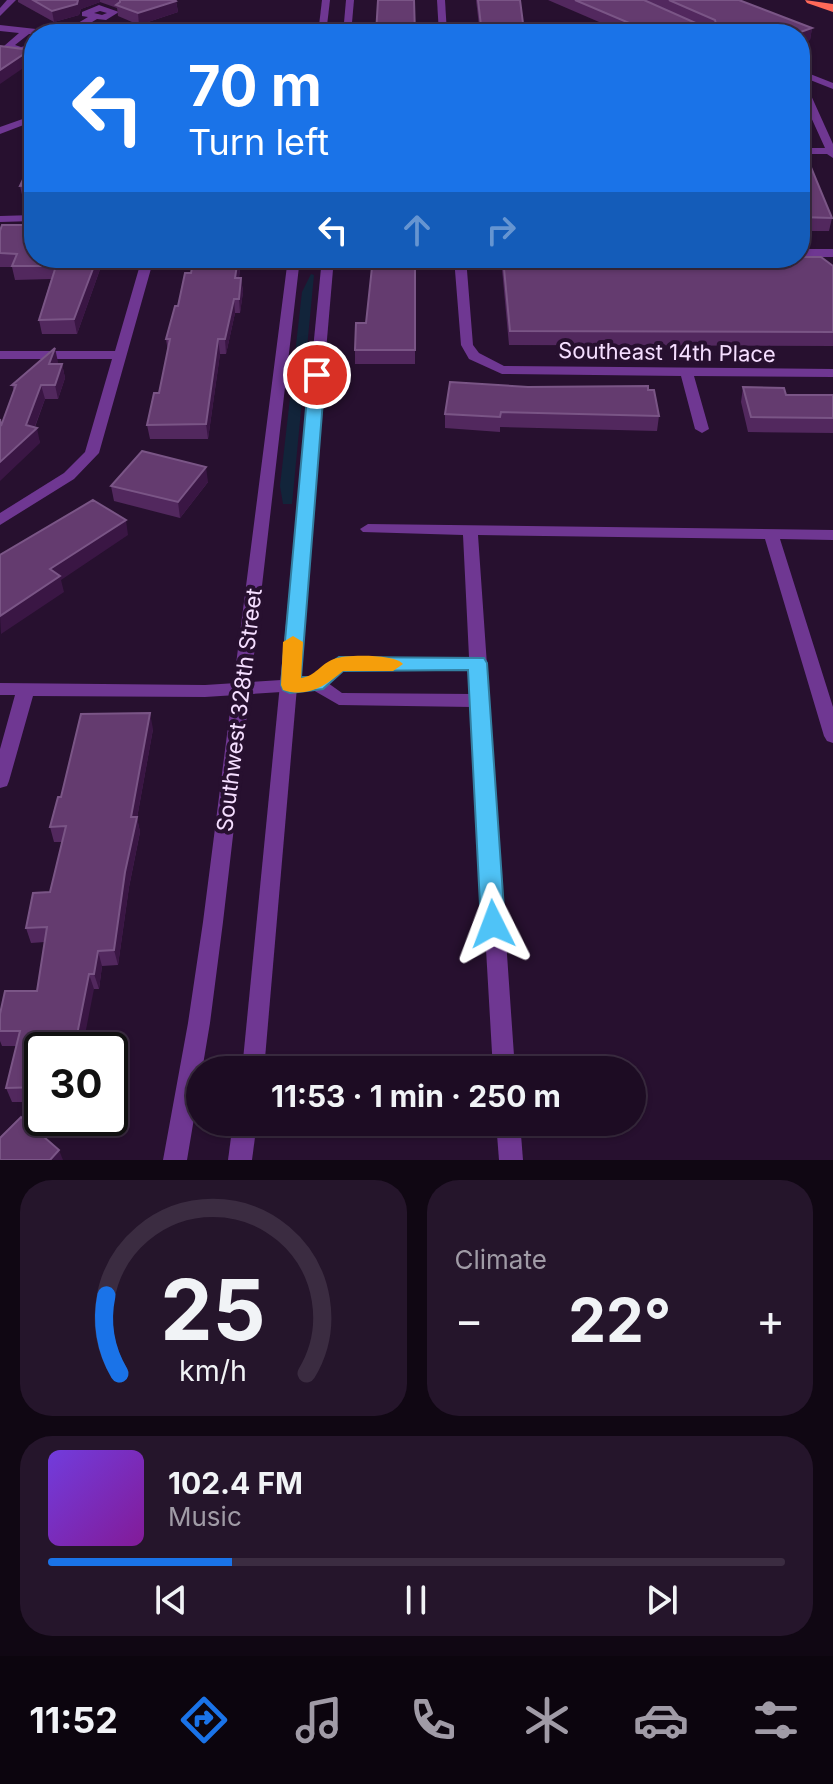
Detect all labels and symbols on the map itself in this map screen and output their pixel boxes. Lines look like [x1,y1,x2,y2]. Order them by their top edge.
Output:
street label: Southeast 14th Place [558,337,776,367]
pin [283,341,351,409]
street label: Southwest 328th Street [211,587,267,833]
position arrow [451,882,535,966]
speed limit sign: 30 [24,1032,128,1136]

